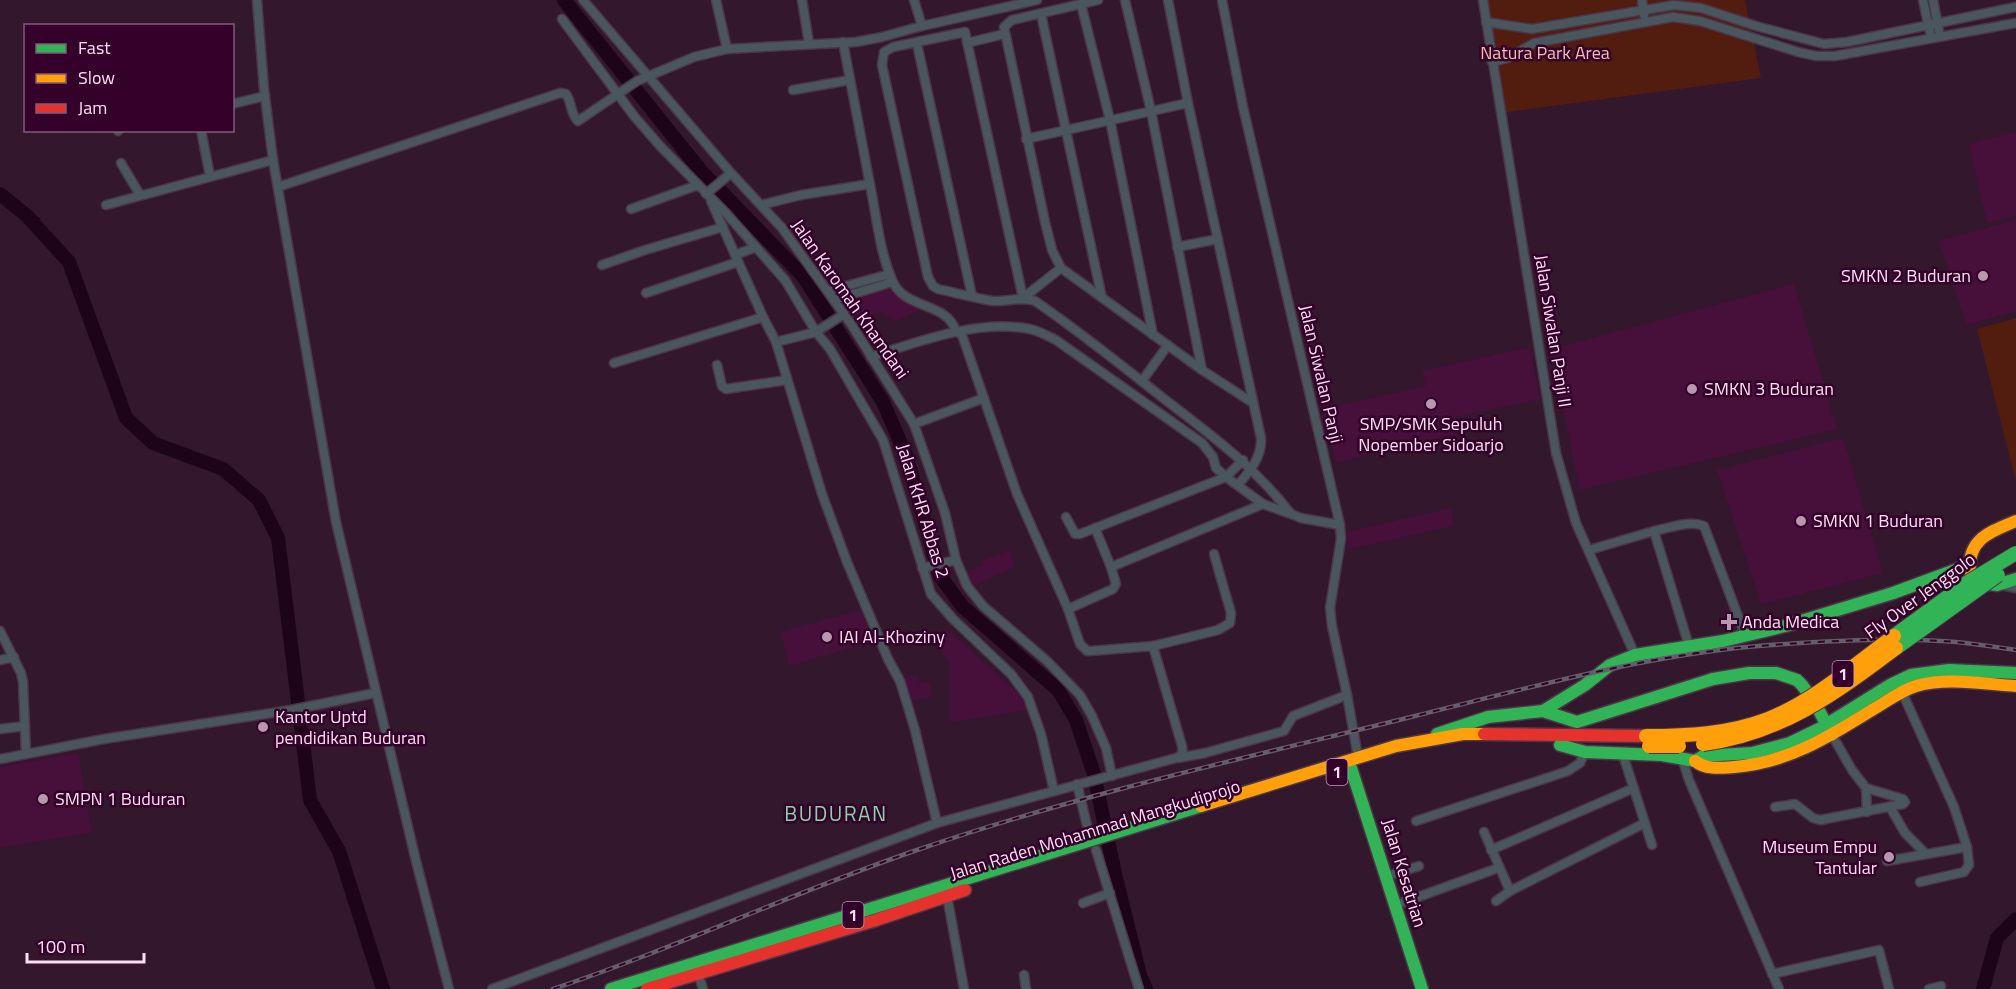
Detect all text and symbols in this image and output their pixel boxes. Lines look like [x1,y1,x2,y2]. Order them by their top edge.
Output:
legend [24,24,234,132]
text: Fast [78,34,111,61]
park label: Natura Park Area [1480,39,1610,66]
text: Slow [78,64,115,91]
text: Jam [78,94,107,121]
street label: Jalan Karomah Khamdani [785,213,916,384]
street label: Jalan Siwalan Panji II [1528,253,1579,409]
place label: SMKN 2 Buduran [1841,262,1971,289]
marker: SMKN 2 Buduran [1976,269,1990,283]
street label: Jalan Siwalan Panji [1292,302,1351,446]
place label: SMKN 3 Buduran [1704,375,1834,402]
marker: SMKN 3 Buduran [1685,382,1699,396]
marker: SMP/SMK Sepuluh Nopember Sidoarjo [1424,397,1438,411]
place label: SMP/SMK Sepuluh Nopember Sidoarjo [1358,410,1504,458]
street label: Jalan KHR Abbas 2 [890,440,957,582]
place label: SMKN 1 Buduran [1813,507,1943,534]
marker: SMKN 1 Buduran [1794,514,1808,528]
street label: Fly Over Jenggolo [1859,546,1981,645]
place label: Anda Medica [1742,608,1839,635]
marker: Anda Medica [1720,613,1738,631]
place label: IAI Al-Khoziny [839,623,945,650]
marker: IAI Al-Khoziny [820,630,834,644]
road number: 1 [1832,661,1854,687]
place label: Kantor Uptd pendidikan Buduran [275,703,426,751]
marker: Kantor Uptd pendidikan Buduran [256,720,270,734]
road number: 1 [1326,759,1348,785]
street label: Jalan Raden Mohammad Mangkudiprojo [946,772,1243,887]
place label: SMPN 1 Buduran [55,785,185,812]
marker: SMPN 1 Buduran [36,792,50,806]
district label: BUDURAN [784,797,888,829]
street label: Jalan Kesatrian [1375,815,1434,931]
place label: Museum Empu Tantular [1762,833,1877,881]
marker: Museum Empu Tantular [1882,850,1896,864]
road number: 1 [842,902,864,928]
scale bar [27,926,144,964]
text: 100 m [36,933,85,960]

